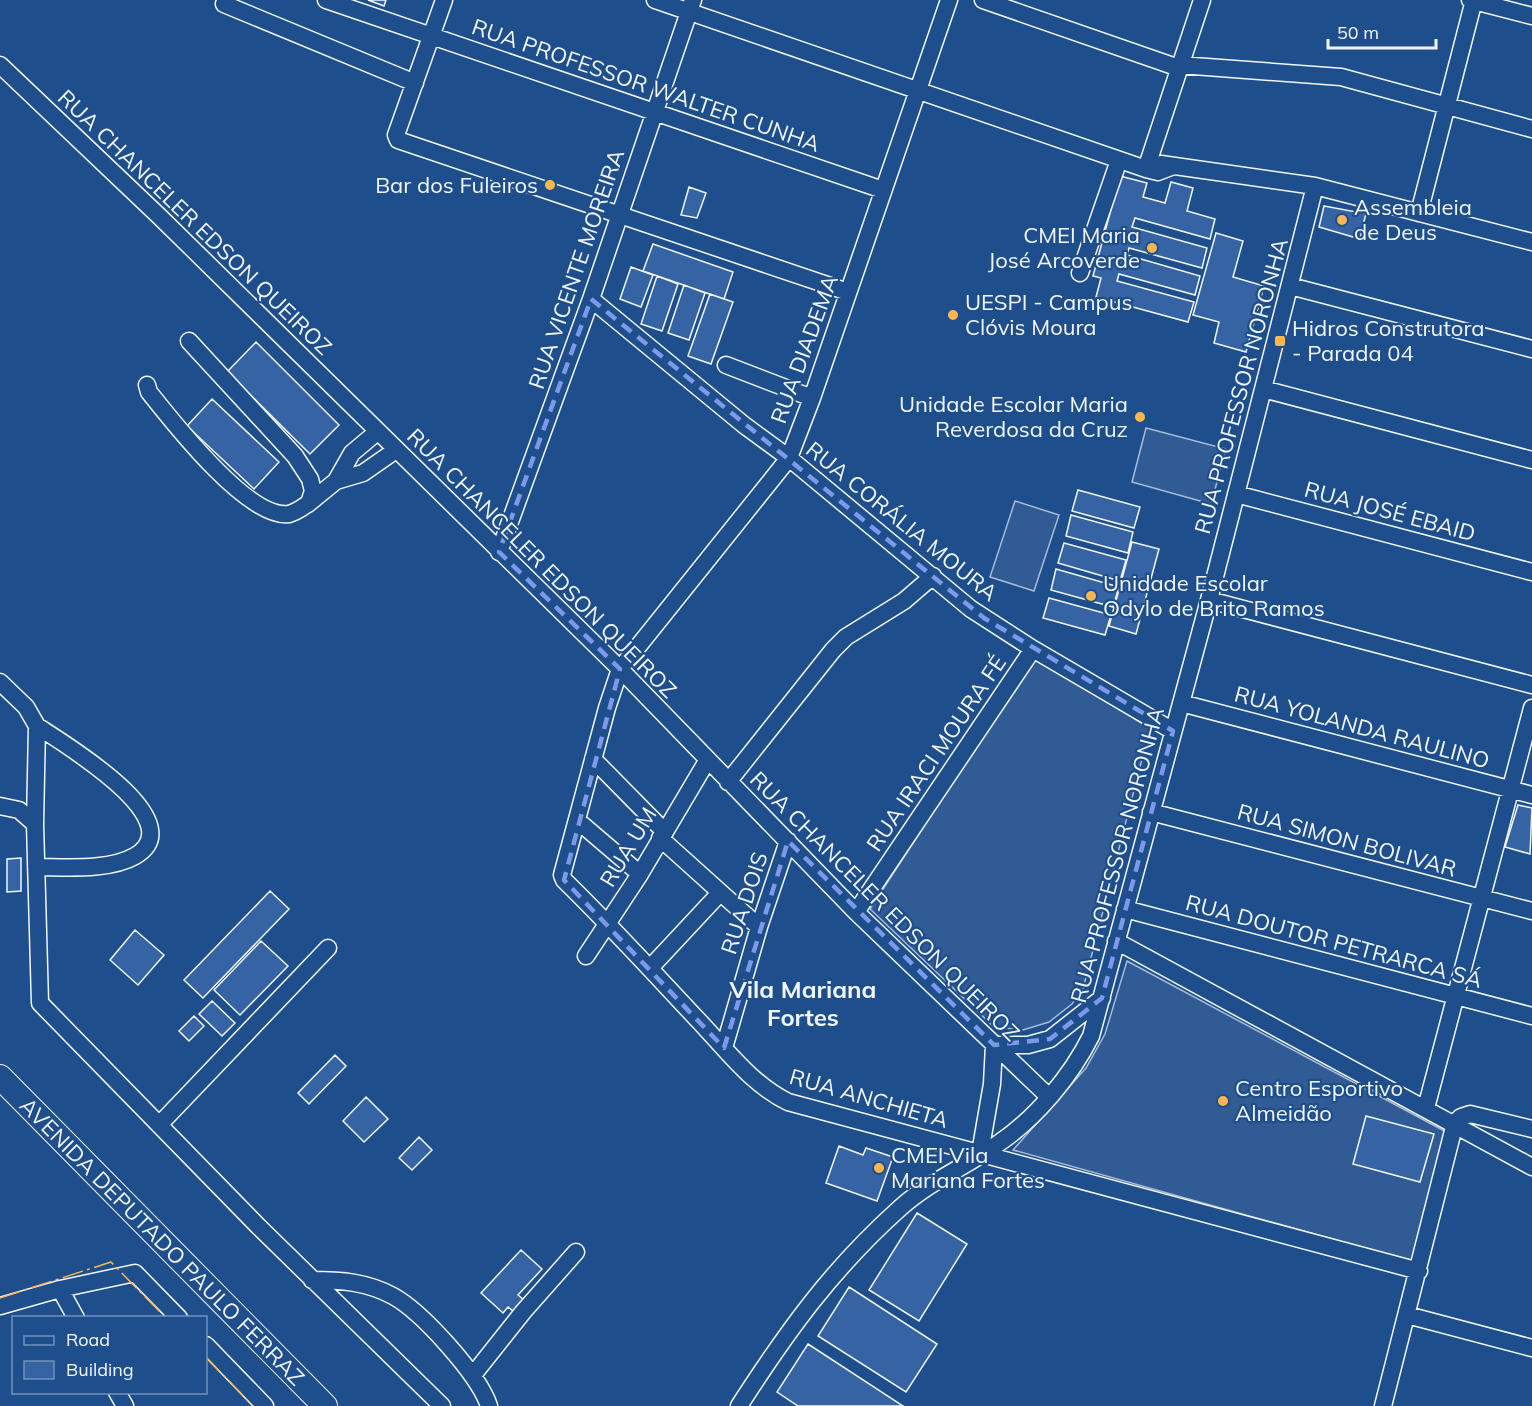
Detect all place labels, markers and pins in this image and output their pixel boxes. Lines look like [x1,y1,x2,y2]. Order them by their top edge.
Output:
place label: Bar dos Fuleiros [375,171,538,199]
marker: Bar dos Fuleiros [543,178,557,192]
place label: Assembleia de Deus [1354,193,1472,246]
marker: Assembleia de Deus [1335,213,1349,227]
place label: CMEI Maria José Arcoverde [988,221,1140,274]
marker: CMEI Maria José Arcoverde [1145,241,1159,255]
place label: UESPI - Campus Clóvis Moura [965,288,1132,341]
marker: UESPI - Campus Clóvis Moura [946,308,960,322]
place label: Hidros Construtora - Parada 04 [1292,314,1485,367]
marker: Hidros Construtora - Parada 04 [1273,334,1287,348]
place label: Unidade Escolar Maria Reverdosa da Cruz [899,390,1128,443]
marker: Unidade Escolar Maria Reverdosa da Cruz [1133,410,1147,424]
place label: Unidade Escolar Odylo de Brito Ramos [1103,569,1325,622]
marker: Unidade Escolar Odylo de Brito Ramos [1084,589,1098,603]
place label: Centro Esportivo Almeidão [1235,1074,1403,1127]
marker: Centro Esportivo Almeidão [1216,1094,1230,1108]
place label: CMEI Vila Mariana Fortes [891,1141,1045,1194]
marker: CMEI Vila Mariana Fortes [872,1161,886,1175]

